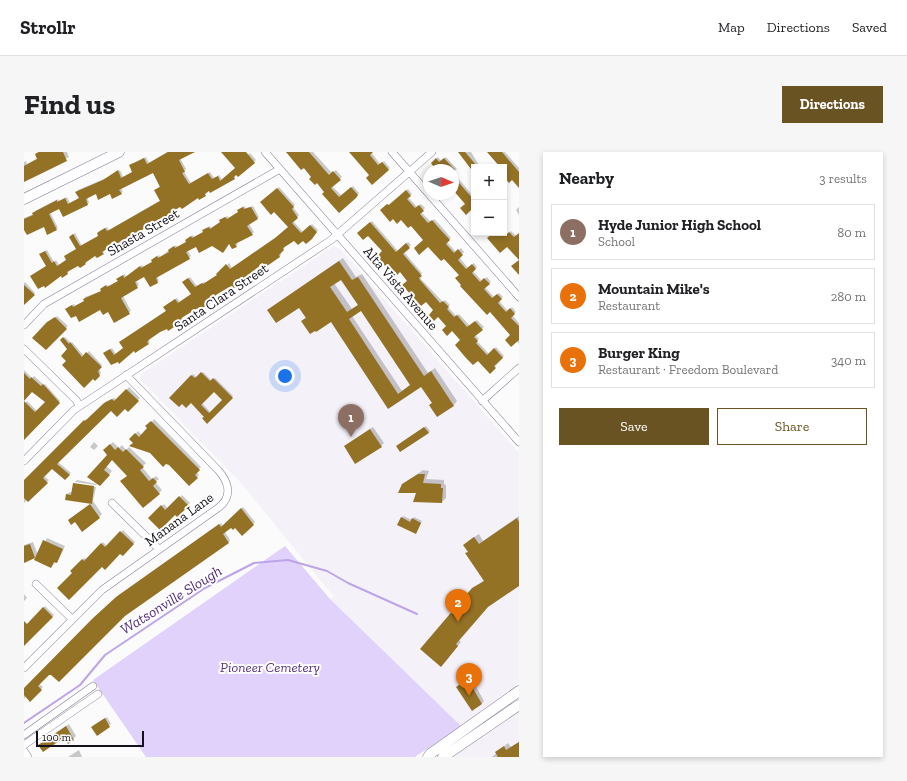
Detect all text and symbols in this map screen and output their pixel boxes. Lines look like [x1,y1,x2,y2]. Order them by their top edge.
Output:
text: Strollr [20,16,76,39]
text: Map [718,19,745,36]
text: Directions [767,19,830,36]
text: Saved [852,19,887,36]
button: Directions [782,86,883,123]
text: Find us [24,88,115,121]
north arrow [423,164,459,200]
map controls [471,164,507,236]
button: + [471,164,507,200]
text: Nearby [559,168,614,188]
text: 3 results [819,171,867,186]
button: − [471,200,507,236]
street label: Shasta Street [104,205,183,260]
text: Hyde Junior High School [598,216,761,234]
text: 1 [570,225,576,240]
text: 80 m [837,225,866,240]
text: School [598,234,635,249]
street label: Alta Vista Avenue [360,243,442,334]
street label: Santa Clara Street [171,259,272,335]
text: Mountain Mike's [598,280,710,298]
text: 2 [570,289,576,304]
text: 280 m [831,289,866,304]
text: Restaurant [598,298,660,313]
text: Burger King [598,344,680,362]
text: 3 [570,353,576,368]
text: 340 m [831,353,866,368]
text: Restaurant · Freedom Boulevard [598,362,778,377]
your location [275,366,295,386]
pin: 1 [338,404,364,437]
button: Save [559,408,709,445]
button: Share [717,408,867,445]
street label: Manana Lane [142,489,217,550]
water label: Watsonville Slough [117,561,225,638]
pin: 2 [445,589,471,622]
park label: Pioneer Cemetery [220,659,320,676]
pin: 3 [456,663,482,696]
scale bar [36,729,144,748]
text: 100 m [42,731,71,744]

